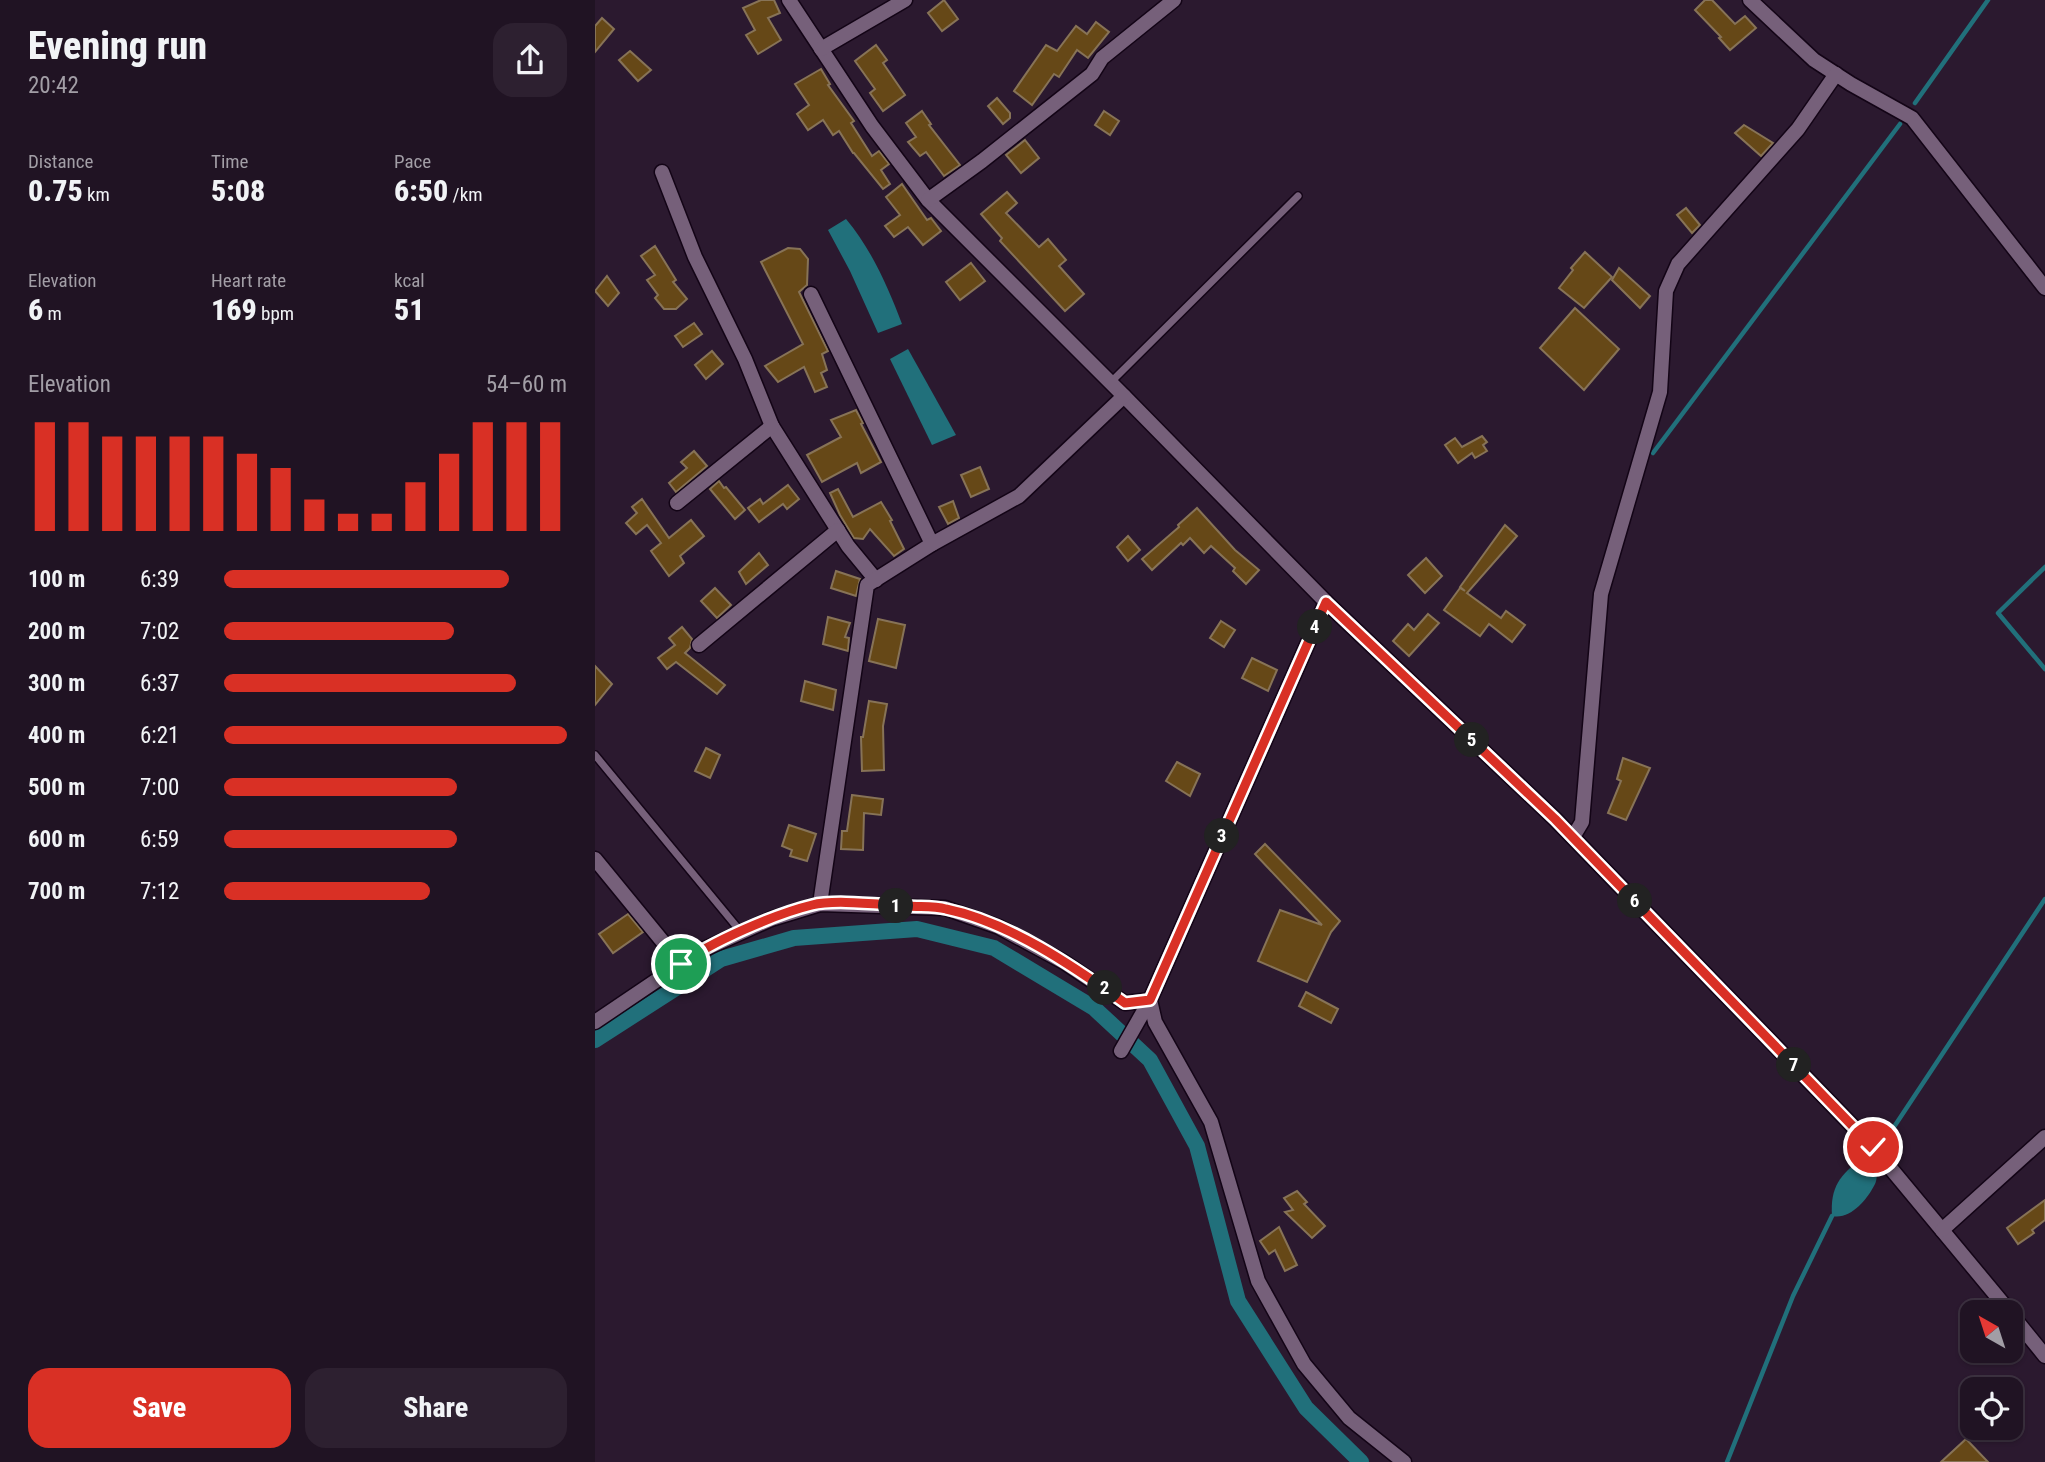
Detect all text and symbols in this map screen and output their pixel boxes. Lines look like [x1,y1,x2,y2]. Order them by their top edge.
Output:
button: share [493,23,567,97]
text: Evening run [28,24,207,68]
text: 20:42 [28,72,79,99]
text: Distance [28,150,93,173]
text: Time [211,150,248,173]
text: Pace [394,150,431,173]
text: 0.75 [28,173,83,208]
text: 5:08 [211,173,265,208]
text: 6:50 [394,173,448,208]
text: km [83,183,110,206]
text: /km [448,183,483,206]
text: Elevation [28,269,96,292]
text: Heart rate [211,269,286,292]
text: kcal [394,269,425,292]
text: 6 [28,292,43,327]
text: 169 [211,292,257,327]
text: 51 [394,292,425,327]
text: m [43,302,62,325]
text: bpm [257,302,294,325]
text: Elevation [28,371,111,398]
text: 54–60 m [486,371,567,398]
text: 100 m [28,566,85,593]
text: 6:39 [140,566,179,593]
pin: 4 [1297,610,1333,644]
text: 4 [1310,615,1319,638]
text: 200 m [28,618,85,645]
text: 7:02 [140,618,179,645]
text: 300 m [28,670,85,697]
text: 6:37 [140,670,179,697]
text: 400 m [28,722,85,749]
text: 6:21 [140,722,179,749]
pin: 5 [1455,722,1489,758]
text: 5 [1467,728,1476,751]
text: 500 m [28,774,85,801]
text: 7:00 [140,774,179,801]
pin: 3 [1205,818,1239,854]
text: 3 [1217,824,1226,847]
text: 600 m [28,826,85,853]
text: 6:59 [140,826,179,853]
text: 700 m [28,878,85,905]
text: 7:12 [140,878,179,905]
pin: 6 [1618,884,1653,918]
pin: 1 [879,888,913,923]
text: 6 [1630,889,1639,912]
text: 1 [891,894,900,917]
pin [651,934,711,994]
icon: arrive [662,945,700,983]
pin: 2 [1087,970,1123,1006]
text: 2 [1100,976,1109,999]
pin: 7 [1777,1048,1811,1082]
text: 7 [1789,1053,1798,1076]
pin [1843,1117,1903,1177]
icon: check [1854,1128,1892,1166]
north arrow [1960,1300,2023,1363]
map controls [1960,1300,2023,1440]
button: Save [28,1368,291,1448]
button: Share [305,1368,567,1448]
button: locate [1960,1377,2023,1440]

